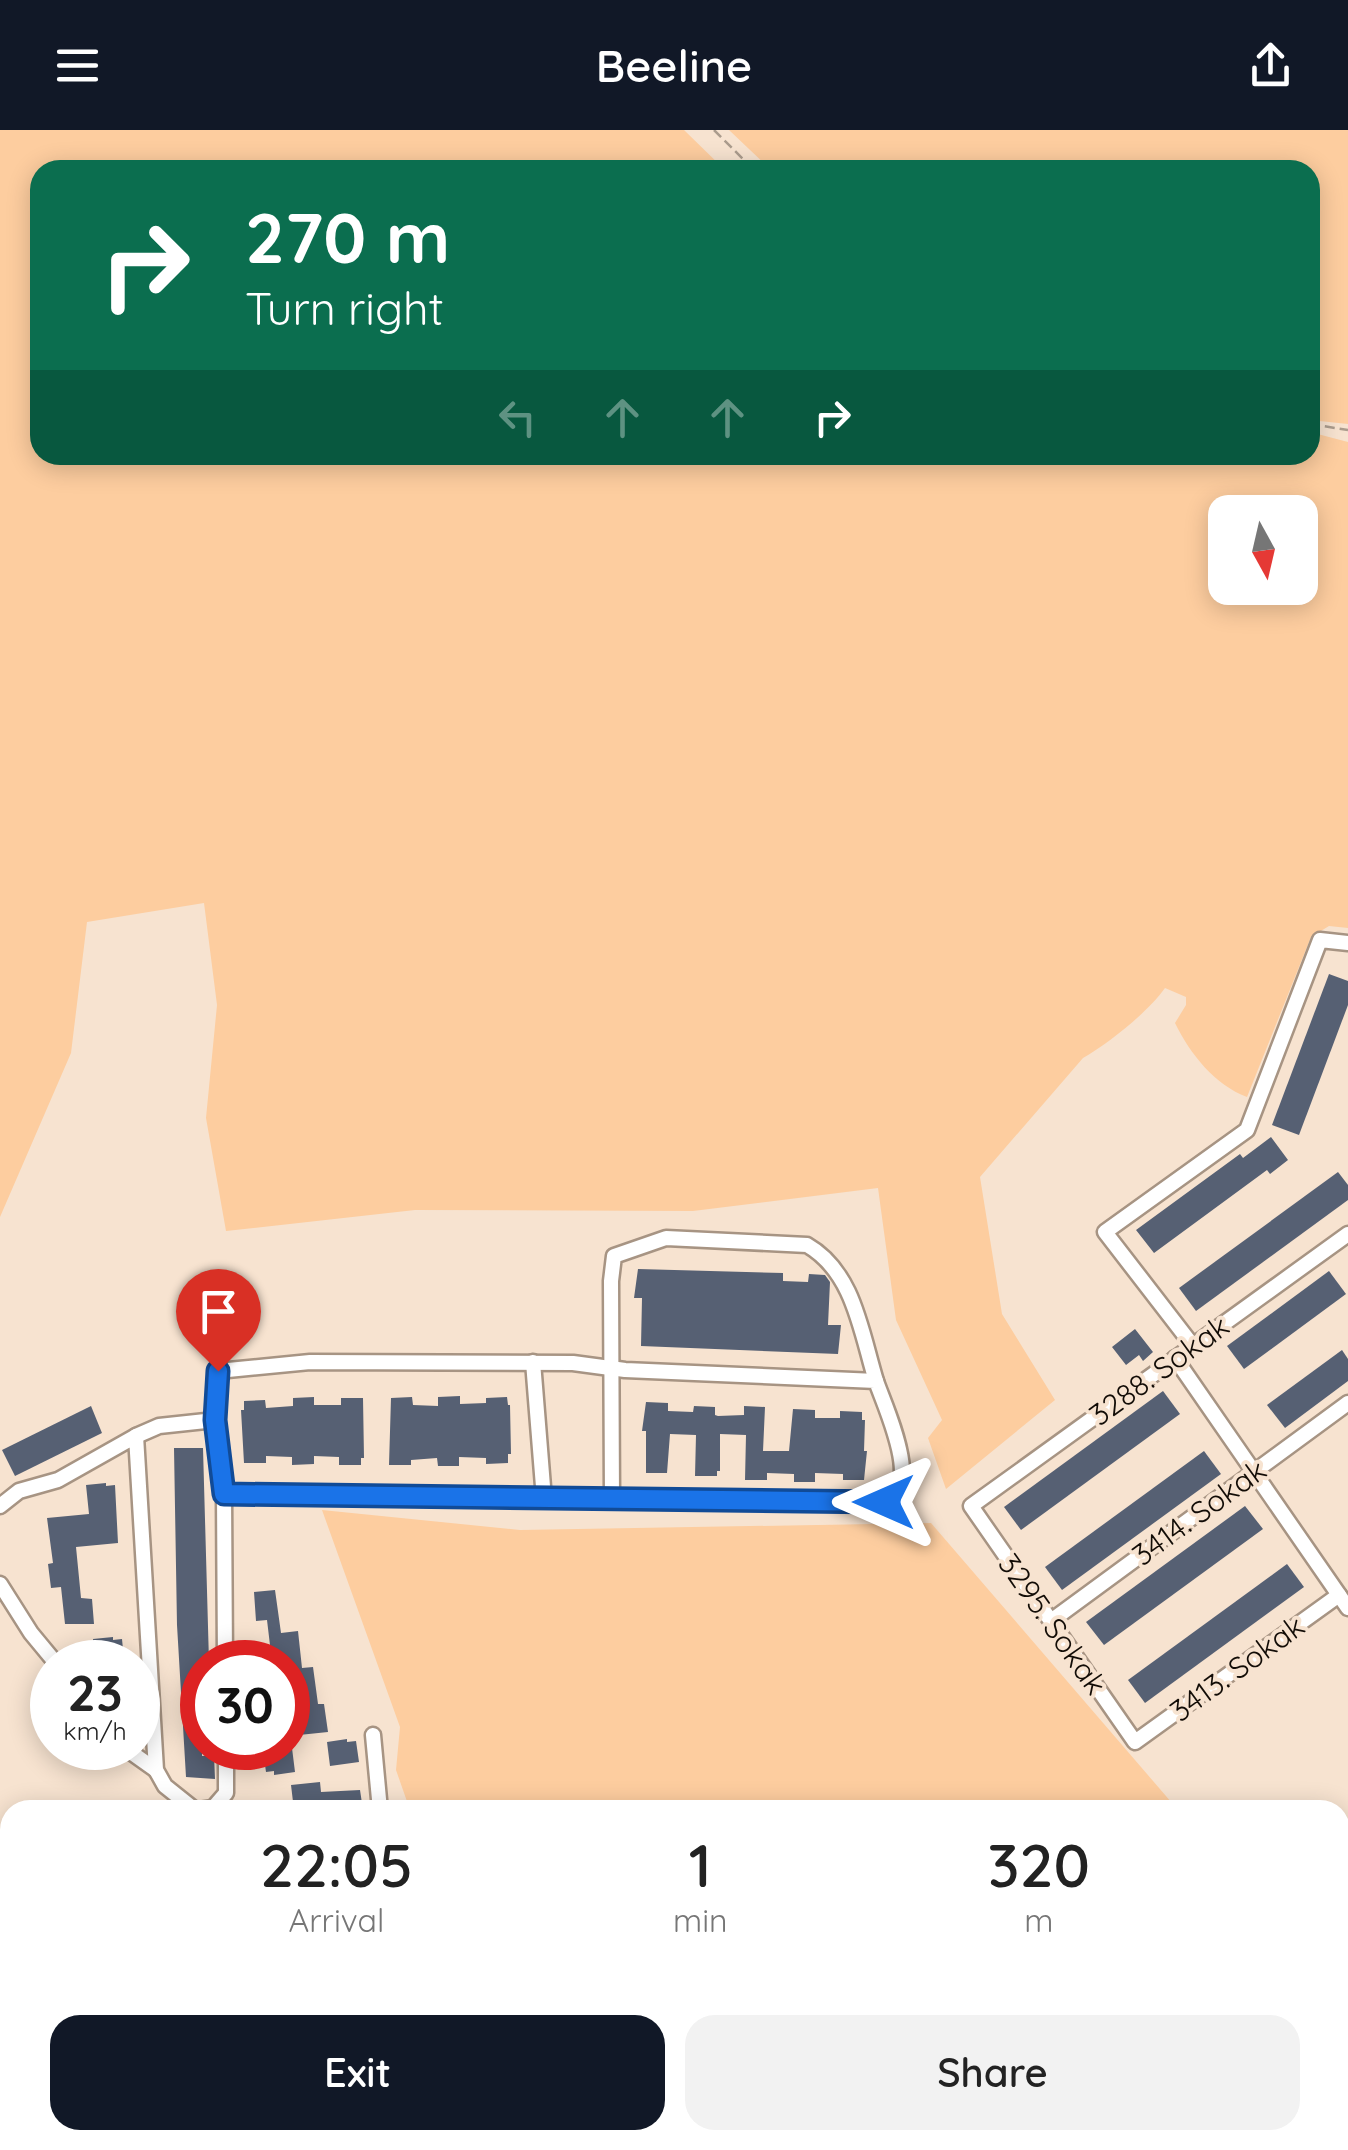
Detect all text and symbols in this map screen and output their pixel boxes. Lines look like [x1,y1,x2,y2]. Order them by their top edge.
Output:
text: Beeline [596,37,752,93]
icon: menu [50,38,105,93]
icon: share [1243,38,1298,93]
text: 270 m [245,193,450,281]
icon: right [80,200,210,330]
text: Turn right [245,280,444,336]
icon: left [490,390,545,445]
icon: ahead [595,390,650,445]
icon: ahead [700,390,755,445]
icon: right [805,390,860,445]
north arrow [1208,495,1318,605]
map controls [1208,495,1318,605]
pin [176,1269,261,1372]
icon: arrive [191,1284,246,1339]
street label: 3288. Sokak [1082,1307,1236,1433]
position arrow [832,1450,936,1554]
street label: 3414. Sokak [1125,1451,1273,1573]
street label: 3295. Sokak [991,1546,1115,1702]
street label: 3413. Sokak [1162,1607,1312,1729]
speed limit sign: 30 [180,1640,310,1770]
text: 23 [67,1661,123,1724]
text: km/h [63,1715,127,1746]
text: 22:05 [260,1827,413,1902]
text: 1 [689,1827,712,1902]
text: 320 [988,1827,1090,1902]
text: Arrival [289,1900,384,1940]
text: min [673,1900,727,1940]
text: m [1024,1900,1053,1940]
button: Exit [50,2015,665,2130]
button: Share [685,2015,1300,2130]

